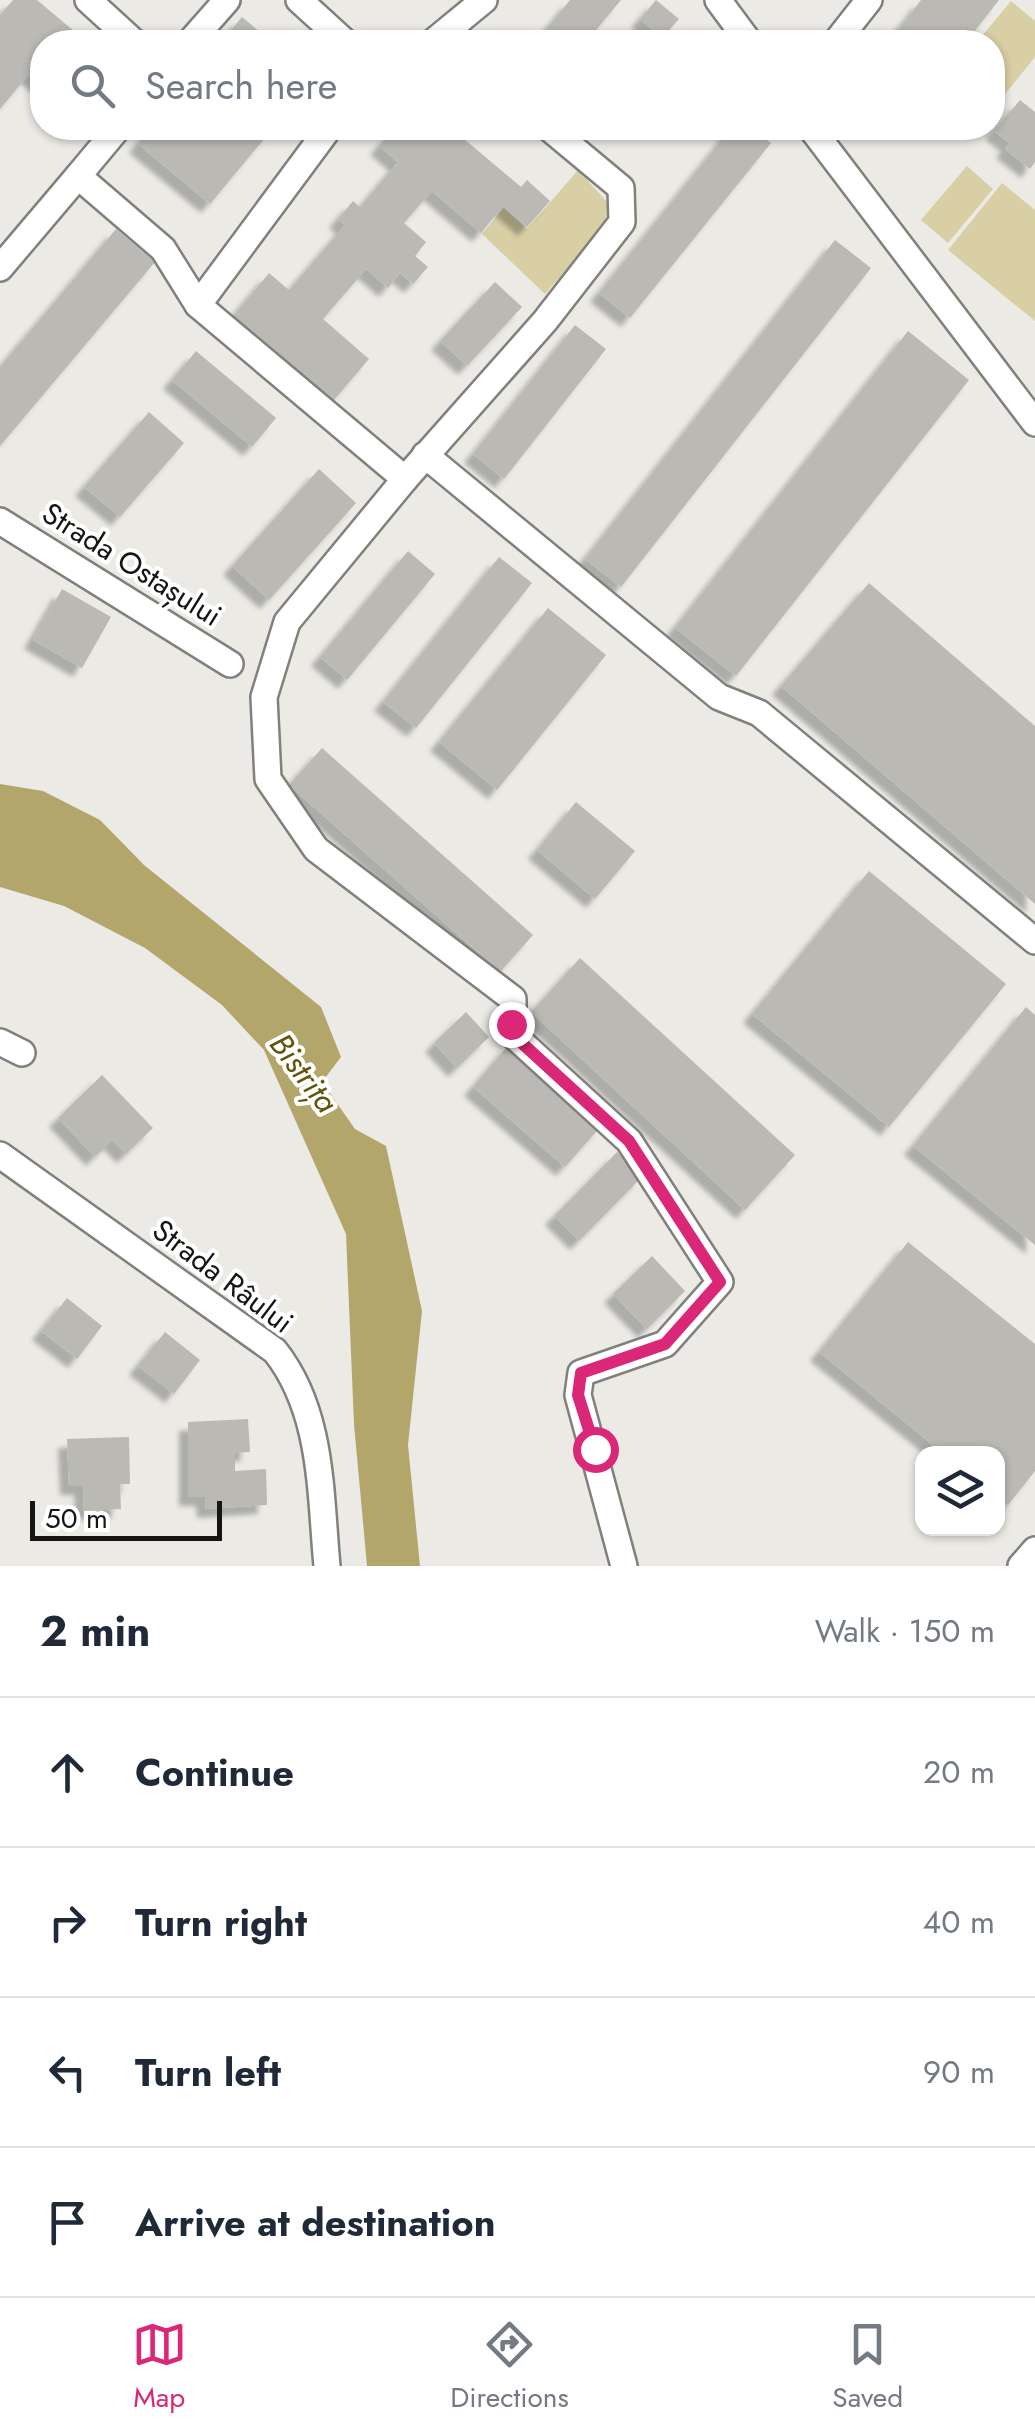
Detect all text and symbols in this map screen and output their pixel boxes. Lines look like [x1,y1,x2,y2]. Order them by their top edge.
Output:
search box [30,30,1005,140]
icon: search [65,58,120,113]
text: Search here [145,58,337,113]
street label: Strada Ostașului [34,492,230,636]
route end [489,1002,535,1048]
water label: Bistrița [259,1024,349,1123]
street label: Strada Râului [144,1209,302,1343]
route start [573,1427,619,1473]
map controls [915,1446,1005,1536]
button: layers [915,1446,1005,1536]
scale bar [30,1496,222,1540]
text: 50 m [45,1498,108,1539]
text: 2 min [40,1601,150,1662]
text: Walk · 150 m [815,1608,995,1654]
icon: ahead [40,1745,95,1800]
text: Continue [135,1745,294,1800]
text: 20 m [923,1749,995,1795]
icon: right [40,1895,95,1950]
text: Turn right [135,1895,307,1950]
text: 40 m [923,1899,995,1945]
icon: left [40,2045,95,2100]
text: Turn left [135,2045,281,2100]
text: 90 m [923,2049,995,2095]
icon: arrive [40,2195,95,2250]
text: Arrive at destination [135,2195,496,2250]
tab: Map [132,2317,187,2418]
tab: Directions [450,2317,569,2418]
tab: Saved [832,2317,903,2418]

